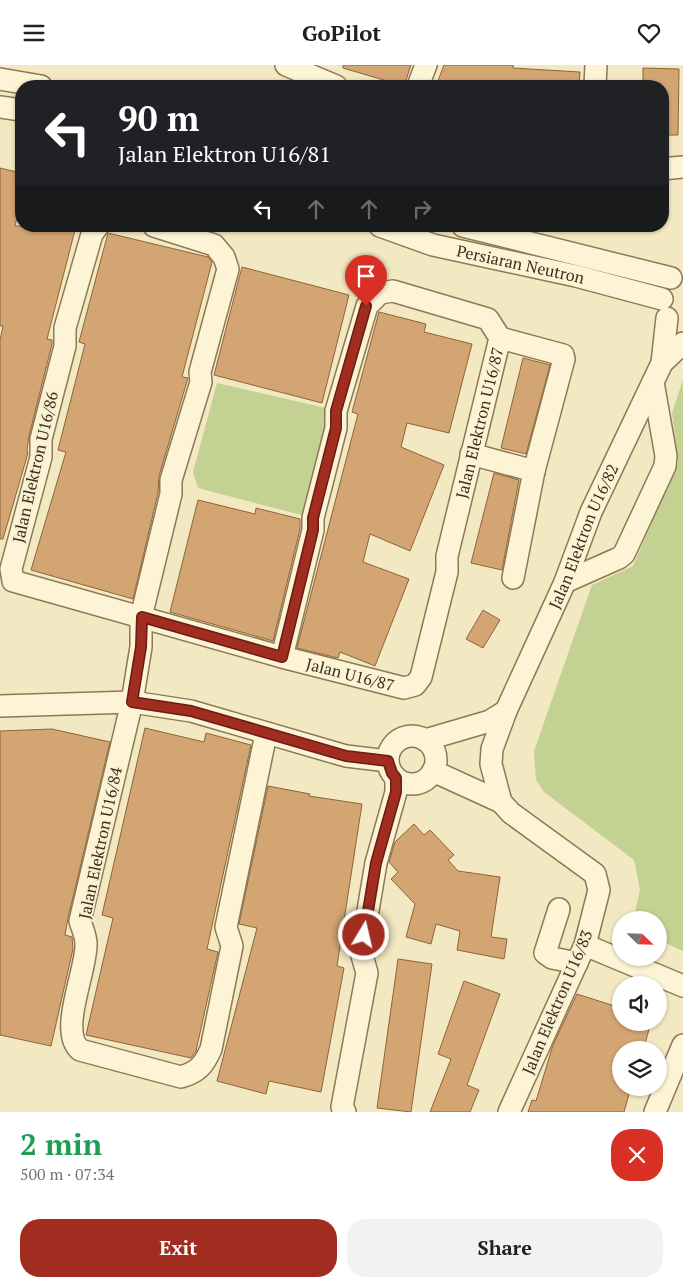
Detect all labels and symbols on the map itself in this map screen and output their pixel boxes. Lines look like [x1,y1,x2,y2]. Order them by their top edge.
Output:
street label: Persiaran Neutron [455,239,588,289]
pin [345,255,387,306]
street label: Jalan Elektron U16/87 [450,345,508,501]
street label: Jalan Elektron U16/86 [7,389,63,545]
street label: Jalan Elektron U16/82 [543,460,623,612]
street label: Jalan U16/87 [304,653,397,696]
street label: Jalan Elektron U16/84 [73,764,127,921]
position arrow [337,908,389,960]
north arrow [612,911,668,966]
street label: Jalan Elektron U16/83 [517,926,597,1078]

